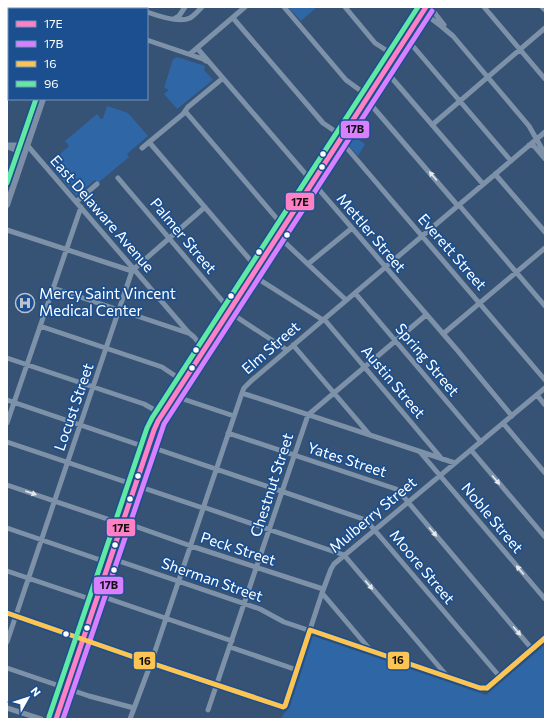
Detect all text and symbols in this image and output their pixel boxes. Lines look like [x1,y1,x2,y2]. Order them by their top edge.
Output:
legend [8,8,148,100]
text: 17E [44,16,63,30]
text: 17B [44,36,63,50]
text: 16 [44,56,56,70]
text: 96 [44,76,59,90]
line badge: 17B [340,120,370,139]
text: 17B [346,122,364,135]
unlabelled marker [318,149,328,159]
street label: East Delaware Avenue [47,151,159,276]
unlabelled marker [317,162,327,172]
one-way arrow [428,171,437,182]
street label: Mettler Street [334,189,410,275]
line badge: 17E [285,192,315,211]
street label: Palmer Street [147,194,221,277]
text: 17E [291,195,309,208]
street label: Everett Street [415,210,491,293]
unlabelled marker [282,230,292,240]
unlabelled marker [254,247,264,257]
place label: Mercy Saint Vincent Medical Center [39,284,176,319]
unlabelled marker [226,291,236,301]
hospital icon: Mercy Saint Vincent Medical Center [14,292,36,314]
street label: Elm Street [238,317,303,377]
street label: Spring Street [392,319,463,399]
street label: Austin Street [358,341,429,421]
unlabelled marker [191,345,201,355]
street label: Locust Street [50,360,96,453]
unlabelled marker [187,363,197,373]
street label: Chestnut Street [246,431,296,539]
street label: Yates Street [305,438,389,480]
unlabelled marker [133,471,143,481]
street label: Mulberry Street [325,473,420,556]
one-way arrow [492,474,501,485]
street label: Noble Street [458,479,527,556]
one-way arrow [25,490,37,496]
unlabelled marker [125,494,135,504]
line badge: 17E [106,518,136,537]
text: 17E [112,521,130,534]
street label: Moore Street [387,526,459,607]
one-way arrow [429,526,438,537]
street label: Peck Street [198,527,278,569]
unlabelled marker [110,540,120,550]
street label: Sherman Street [159,553,265,605]
one-way arrow [515,564,524,575]
unlabelled marker [109,565,119,575]
line badge: 17B [93,576,124,595]
text: 17B [100,578,118,591]
one-way arrow [365,580,374,590]
unlabelled marker [82,623,92,633]
one-way arrow [513,626,522,636]
unlabelled marker [61,629,71,639]
line badge: 16 [133,651,156,670]
line badge: 16 [387,651,410,670]
text: 16 [392,653,404,666]
text: 16 [139,654,151,667]
north arrow [8,678,48,718]
text: N [29,684,44,699]

